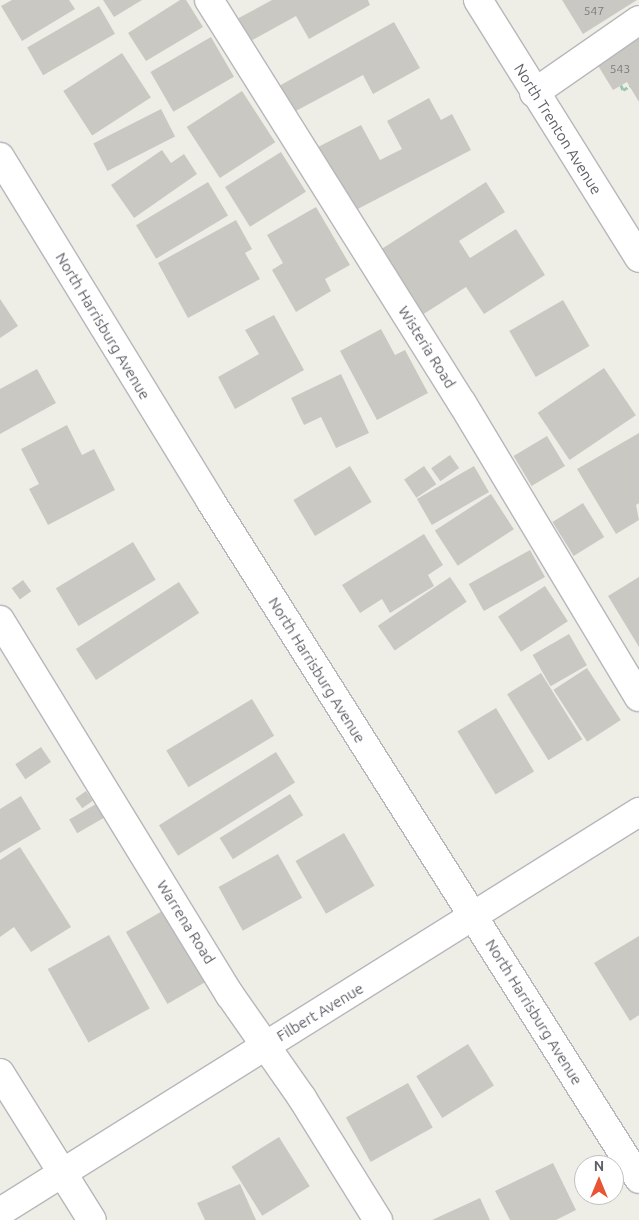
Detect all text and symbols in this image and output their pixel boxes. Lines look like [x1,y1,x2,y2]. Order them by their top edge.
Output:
house number: 547 [584,4,604,18]
street label: North Trenton Avenue [510,60,606,198]
house number: 543 [610,62,630,76]
street label: North Harrisburg Avenue [52,249,154,403]
street label: Wisteria Road [395,303,459,391]
street label: North Harrisburg Avenue [265,594,369,746]
street label: Warrena Road [153,877,219,967]
street label: North Harrisburg Avenue [482,936,586,1088]
street label: Filbert Avenue [273,979,367,1045]
north arrow [574,1155,624,1205]
text: N [594,1158,604,1174]

